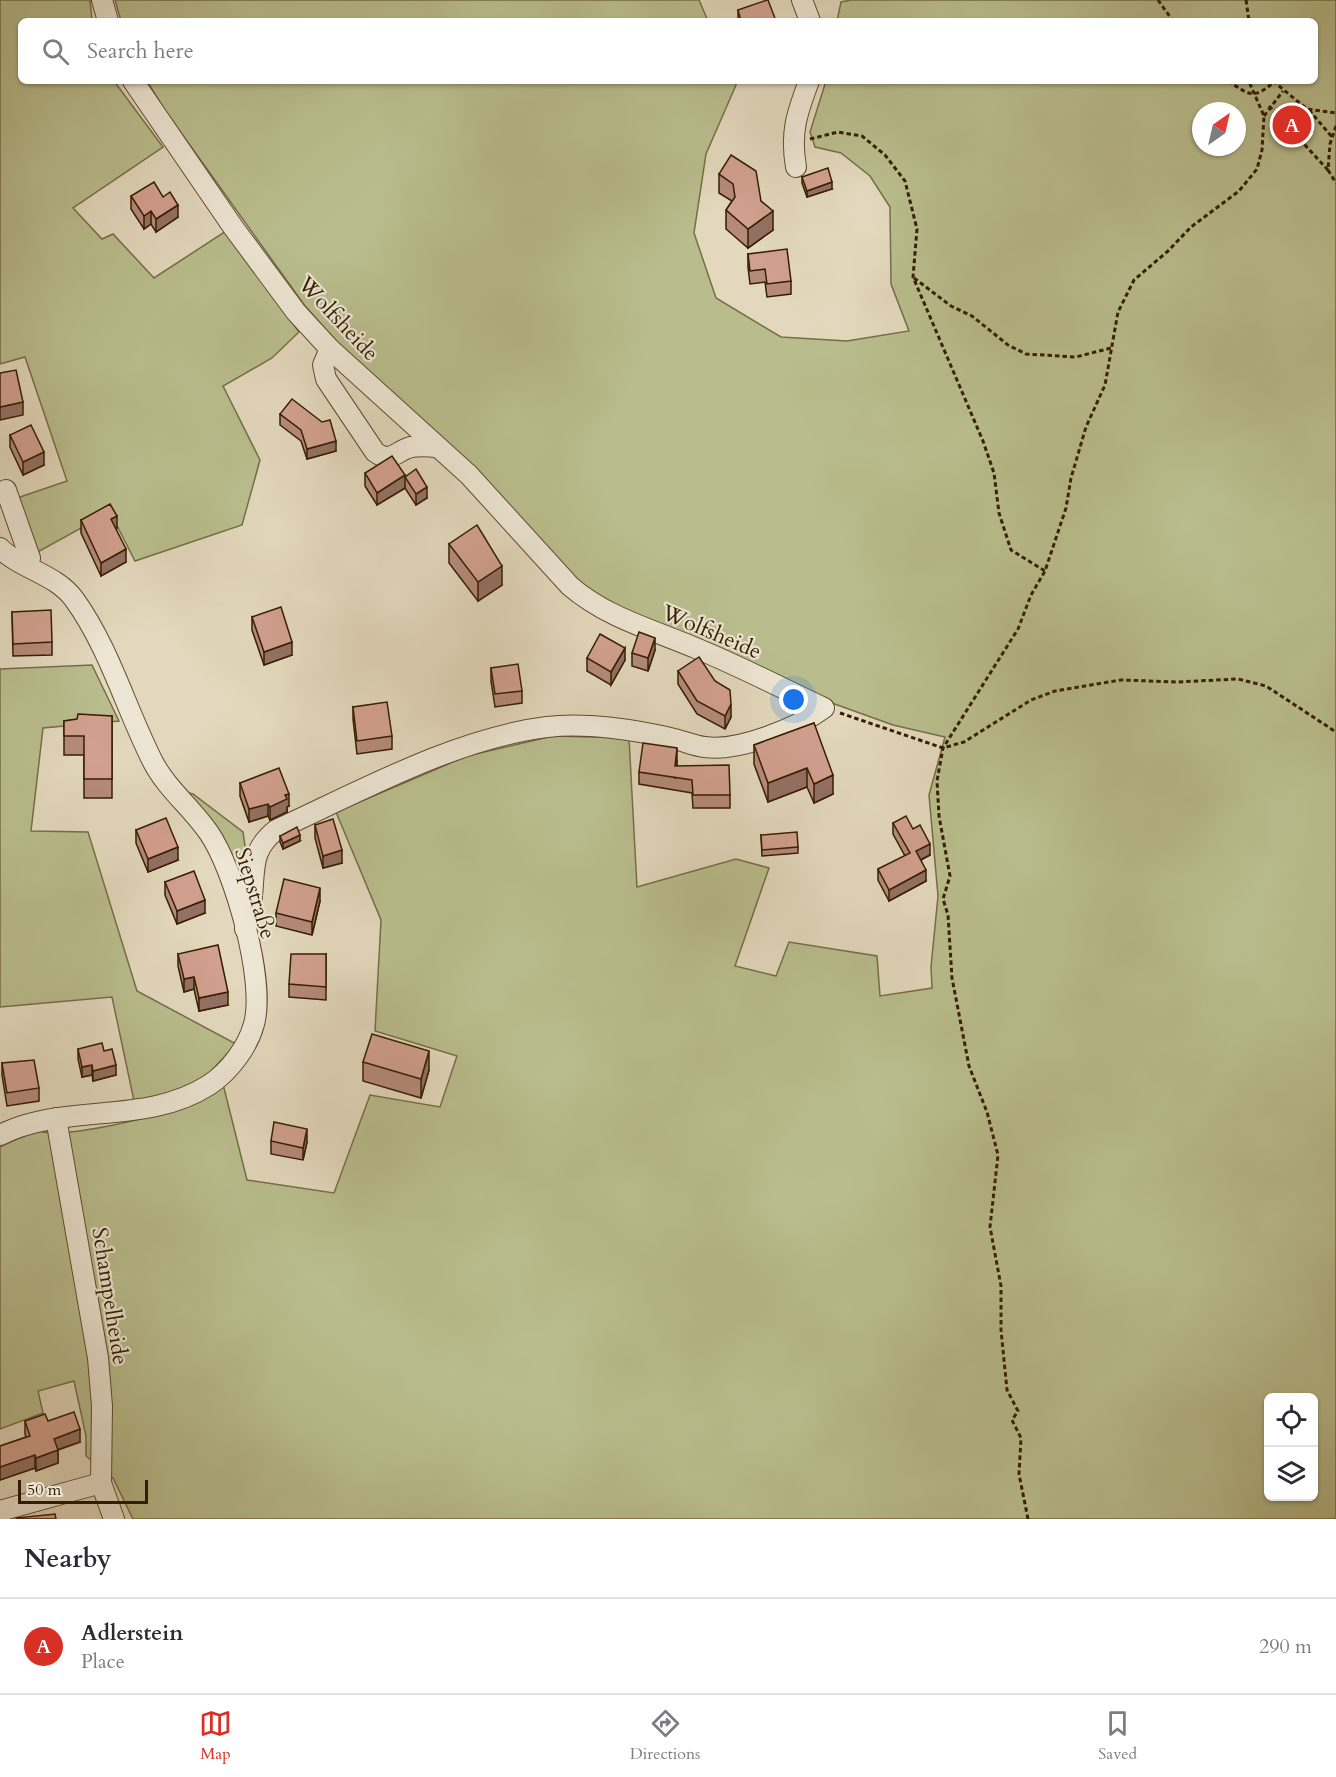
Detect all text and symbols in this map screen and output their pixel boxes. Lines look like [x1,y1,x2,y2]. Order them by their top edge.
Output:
search box [18,18,1318,84]
icon: search [39,35,72,68]
text: Search here [87,36,194,66]
north arrow [1192,102,1246,156]
pin: A [1272,102,1312,148]
street label: Wolfsheide [291,269,385,368]
street label: Wolfsheide [656,597,766,666]
your location [779,685,808,714]
street label: Siepstraße [227,844,283,943]
street label: Schampelheide [84,1225,136,1367]
map controls [1264,1393,1318,1501]
button: locate [1264,1393,1318,1447]
button: layers [1264,1447,1318,1501]
scale bar [18,1477,148,1504]
text: 50 m [27,1479,61,1501]
text: Nearby [24,1541,112,1576]
text: Adlerstein [81,1618,183,1648]
text: A [36,1633,51,1660]
text: 290 m [1259,1633,1312,1660]
text: Place [81,1648,125,1675]
tab: Map [199,1707,232,1765]
tab: Directions [630,1707,700,1765]
tab: Saved [1098,1707,1137,1765]

